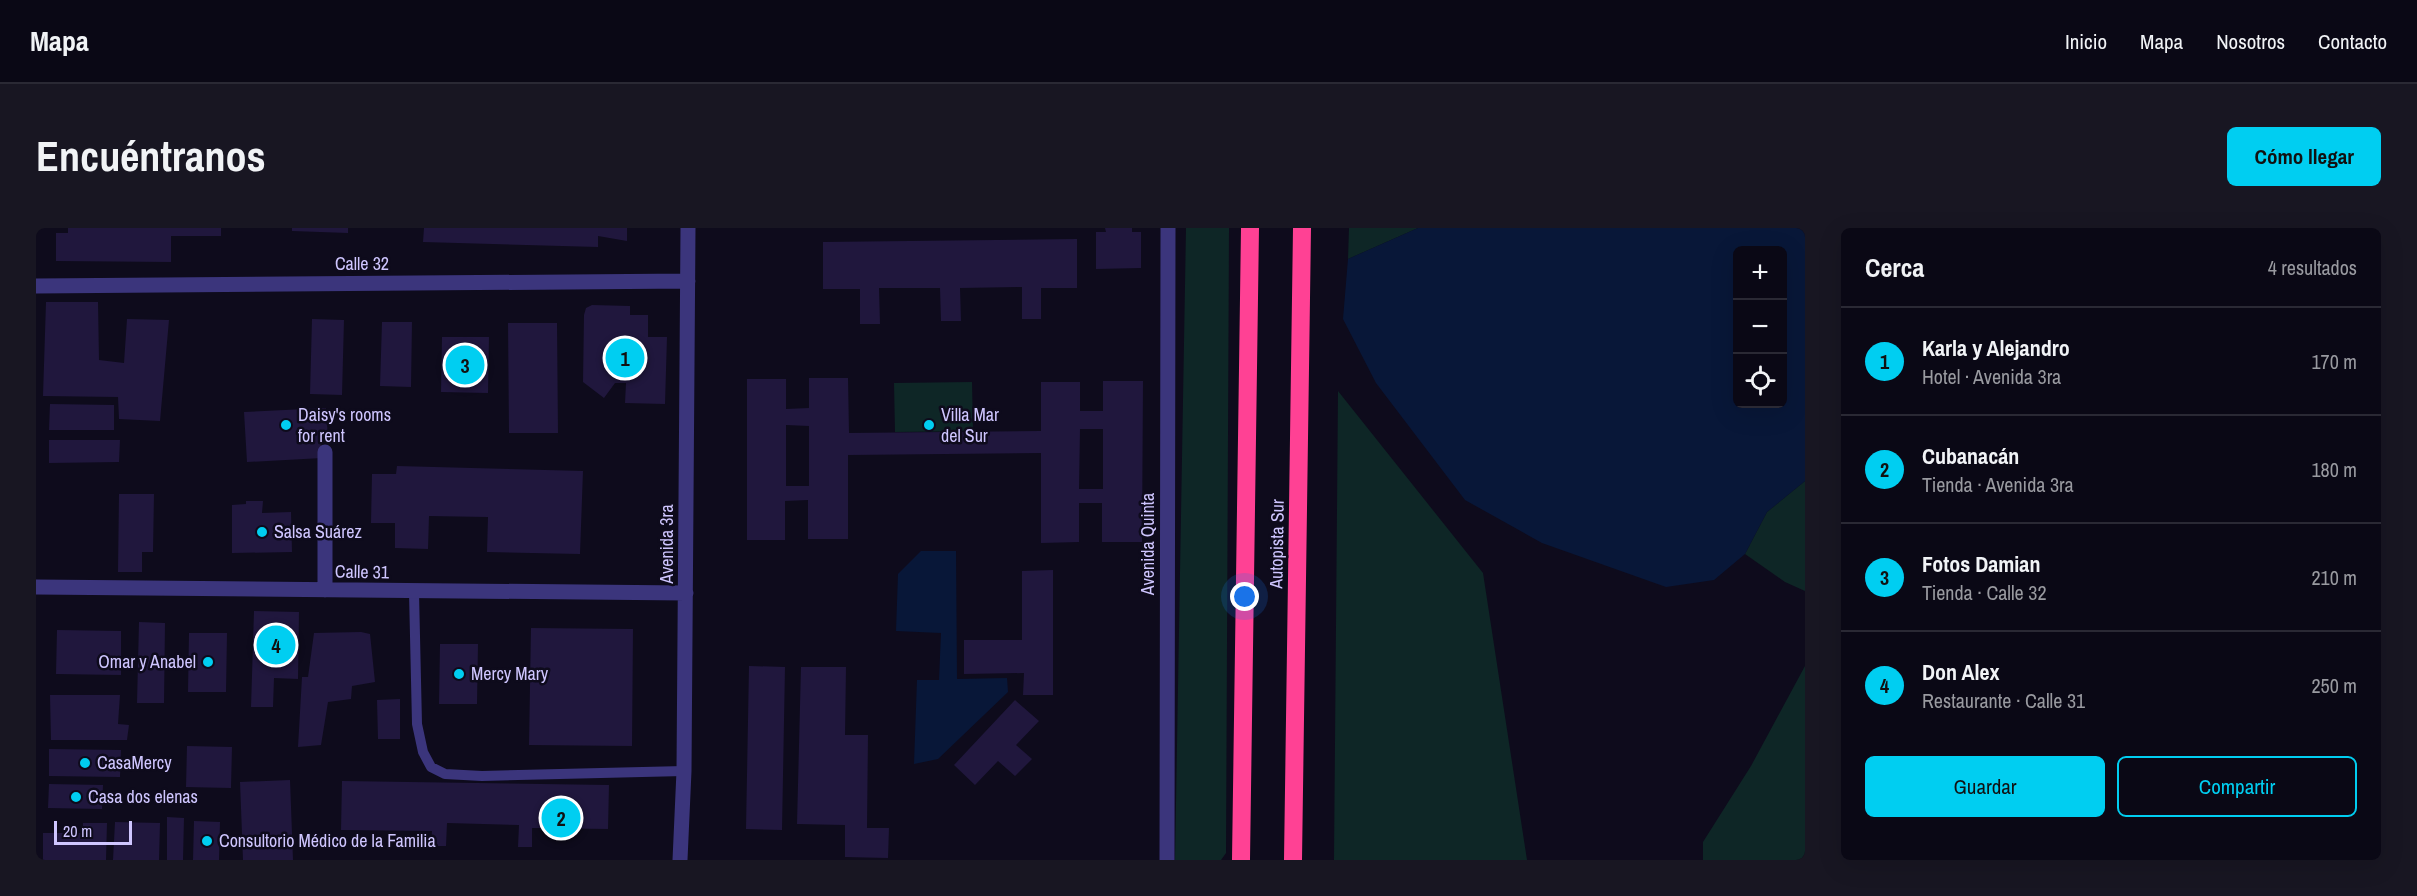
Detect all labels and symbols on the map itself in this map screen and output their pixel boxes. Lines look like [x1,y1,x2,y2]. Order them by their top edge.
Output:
street label: Calle 32 [335,251,389,276]
pin: 1 [606,336,644,380]
pin: 3 [446,342,484,388]
place label: Daisy's rooms for rent [298,402,391,448]
place label: Villa Mar del Sur [941,402,999,448]
marker: Daisy's rooms for rent [279,418,293,432]
marker: Villa Mar del Sur [922,418,936,432]
street label: Avenida Quinta [1135,493,1160,596]
street label: Autopista Sur [1263,499,1290,590]
street label: Avenida 3ra [654,504,679,585]
place label: Salsa Suárez [274,519,362,544]
marker: Salsa Suárez [255,525,269,539]
street label: Calle 31 [335,559,390,584]
your location [1230,582,1259,611]
pin: 4 [256,622,296,668]
place label: Omar y Anabel [98,649,196,674]
marker: Omar y Anabel [201,655,215,669]
place label: Mercy Mary [471,661,549,686]
marker: Mercy Mary [452,667,466,681]
place label: CasaMercy [97,750,172,775]
marker: CasaMercy [78,756,92,770]
place label: Casa dos elenas [88,784,198,809]
marker: Casa dos elenas [69,790,83,804]
pin: 2 [542,796,580,840]
scale bar [54,818,132,846]
place label: Consultorio Médico de la Familia [219,828,436,853]
marker: Consultorio Médico de la Familia [200,834,214,848]

